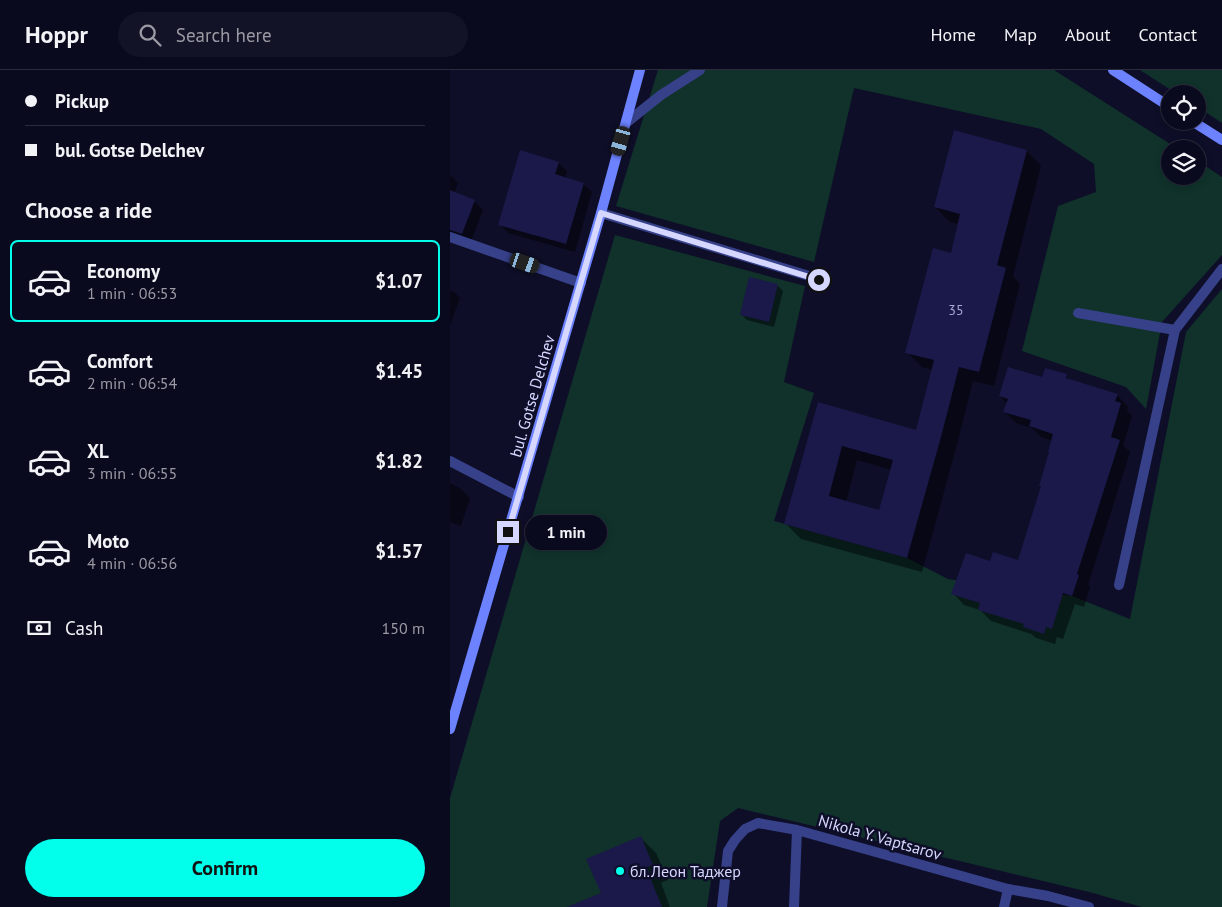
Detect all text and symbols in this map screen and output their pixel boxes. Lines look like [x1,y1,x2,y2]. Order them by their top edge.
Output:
search box [118,12,468,57]
text: Hoppr [25,19,88,50]
icon: search [136,21,164,49]
text: Search here [176,23,272,47]
text: Home [930,23,976,46]
text: Map [1004,23,1037,46]
text: About [1065,23,1111,46]
text: Contact [1139,23,1197,46]
map controls [1161,85,1206,185]
button: locate [1161,85,1206,130]
text: Pickup [55,89,109,113]
car [609,125,632,157]
text: bul. Gotse Delchev [55,138,204,162]
button: layers [1161,140,1206,185]
text: Choose a ride [25,196,152,224]
car [508,251,541,275]
icon: car [27,259,72,304]
text: Economy [87,259,160,283]
text: $1.07 [375,269,423,293]
route start [808,269,830,291]
text: 1 min · 06:53 [87,283,177,303]
house number: 35 [948,301,964,319]
street label: bul. Gotse Delchev [505,332,559,459]
icon: car [27,349,72,394]
text: Comfort [87,349,153,373]
text: $1.45 [375,359,423,383]
text: 2 min · 06:54 [87,373,177,393]
icon: car [27,439,72,484]
text: XL [87,439,109,463]
text: $1.82 [375,449,423,473]
text: 3 min · 06:55 [87,463,177,483]
callout: 1 min [526,514,608,550]
route end [497,521,519,543]
text: 1 min [546,522,586,542]
icon: car [27,529,72,574]
text: Moto [87,529,129,553]
text: $1.57 [375,539,423,563]
text: 4 min · 06:56 [87,553,177,573]
icon: cash [25,614,53,642]
text: Cash [65,616,103,640]
text: 150 m [382,618,425,638]
street label: Nikola Y. Vaptsarov [816,810,944,864]
button: Confirm [25,839,425,897]
place label: бл.Леон Таджер [630,861,741,881]
marker: бл.Леон Таджер [614,865,626,877]

